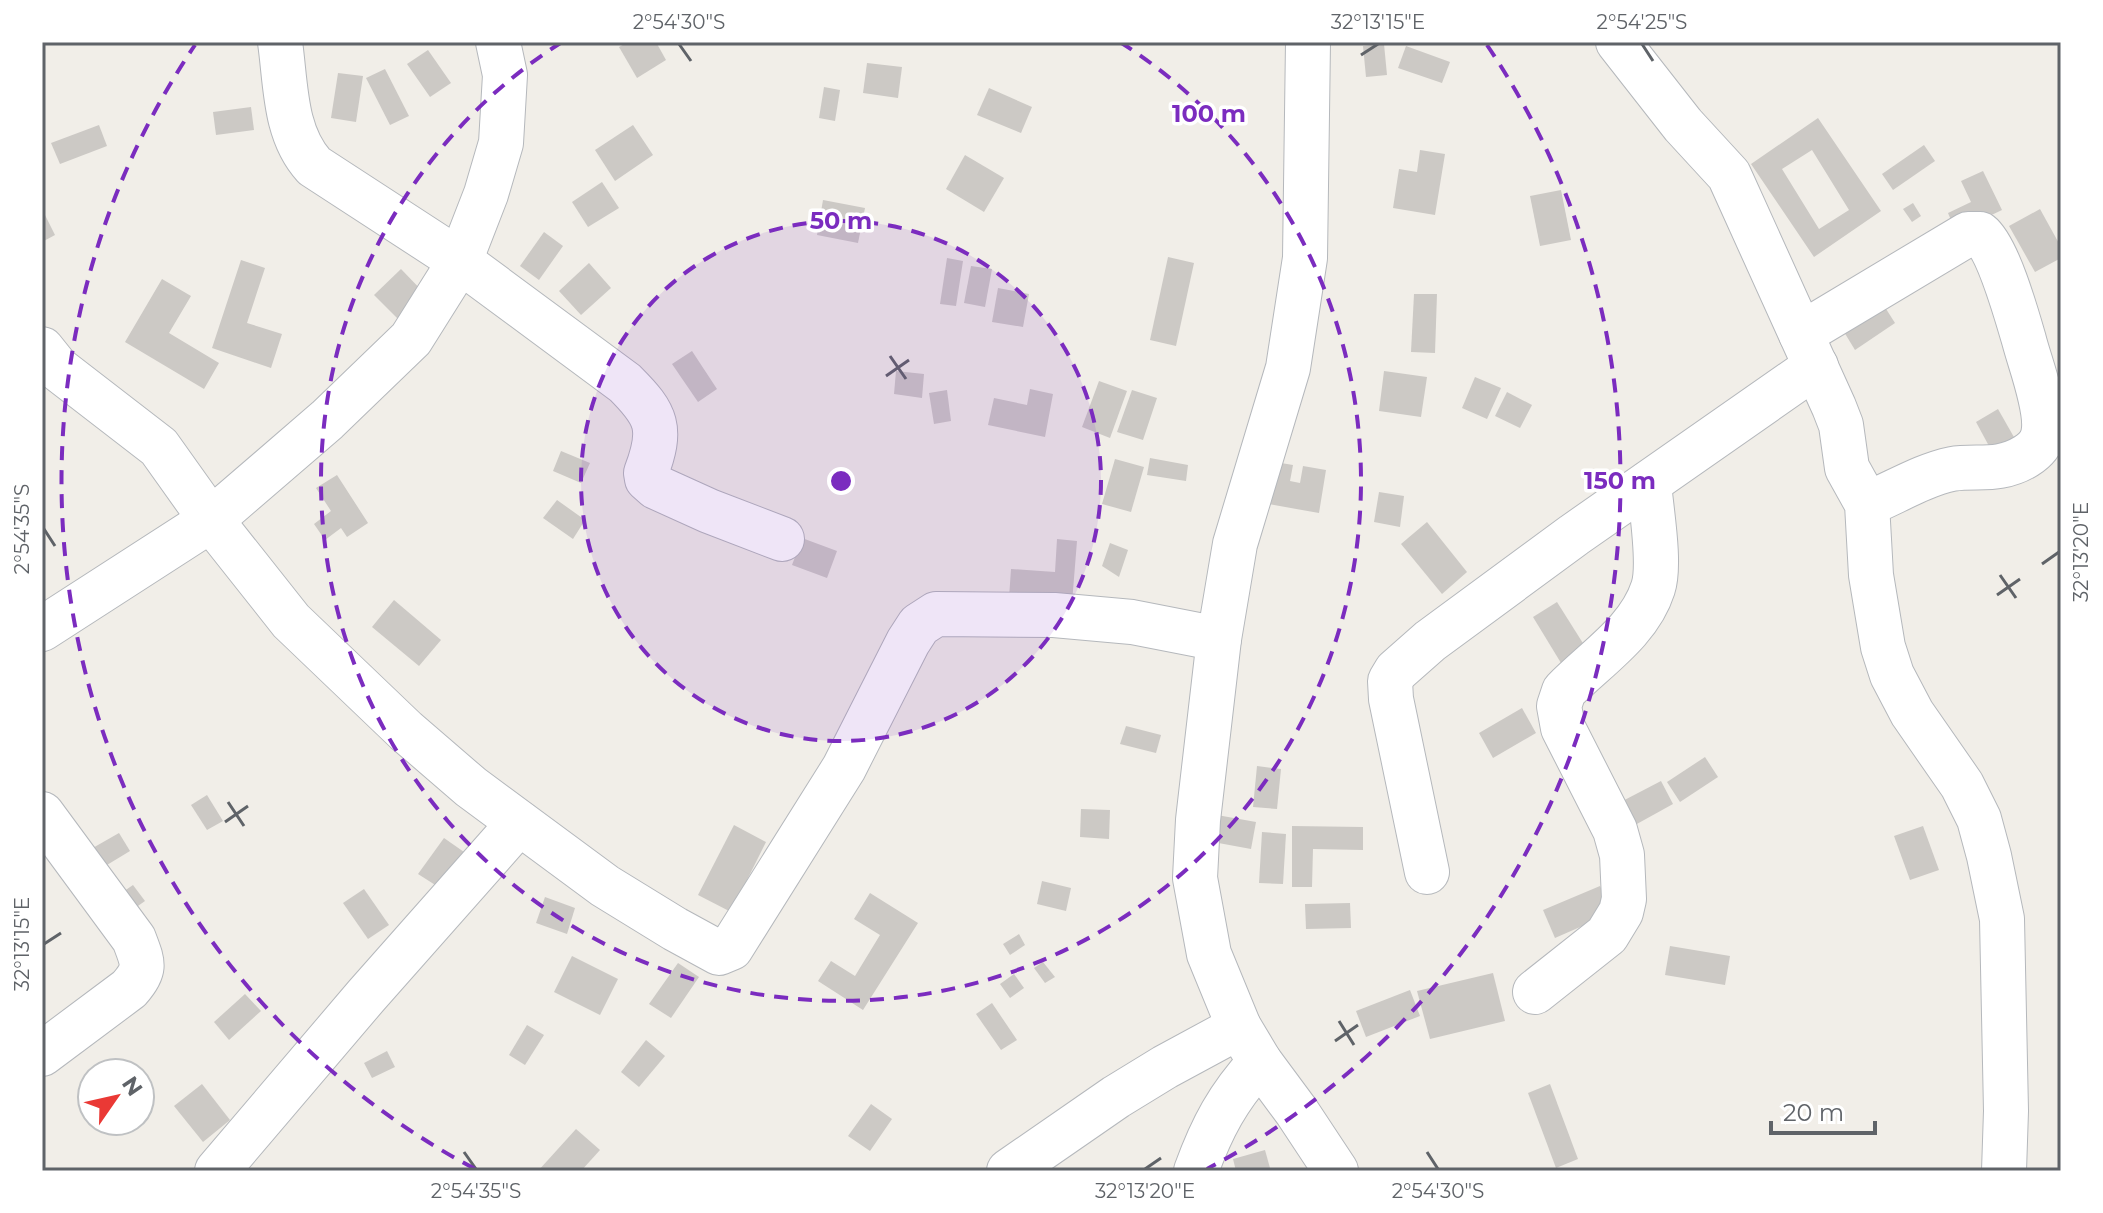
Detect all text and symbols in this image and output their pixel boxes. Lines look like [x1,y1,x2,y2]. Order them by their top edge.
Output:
text: 2°54'30"S [633,10,725,34]
text: 32°13'15"E [1331,10,1425,34]
text: 2°54'25"S [1597,10,1687,34]
text: 100 m [1172,99,1246,128]
text: 50 m [810,206,872,235]
text: 150 m [1584,466,1656,495]
centre of rings [827,467,855,495]
text: 2°54'35"S [10,484,34,574]
text: 32°13'20"E [2069,502,2093,602]
text: 32°13'15"E [10,897,34,991]
north arrow [76,1057,156,1137]
text: N [116,1071,148,1101]
scale bar [1771,1085,1875,1135]
text: 20 m [1783,1098,1844,1127]
text: 2°54'35"S [431,1179,521,1203]
text: 32°13'20"E [1095,1179,1195,1203]
text: 2°54'30"S [1392,1179,1484,1203]

